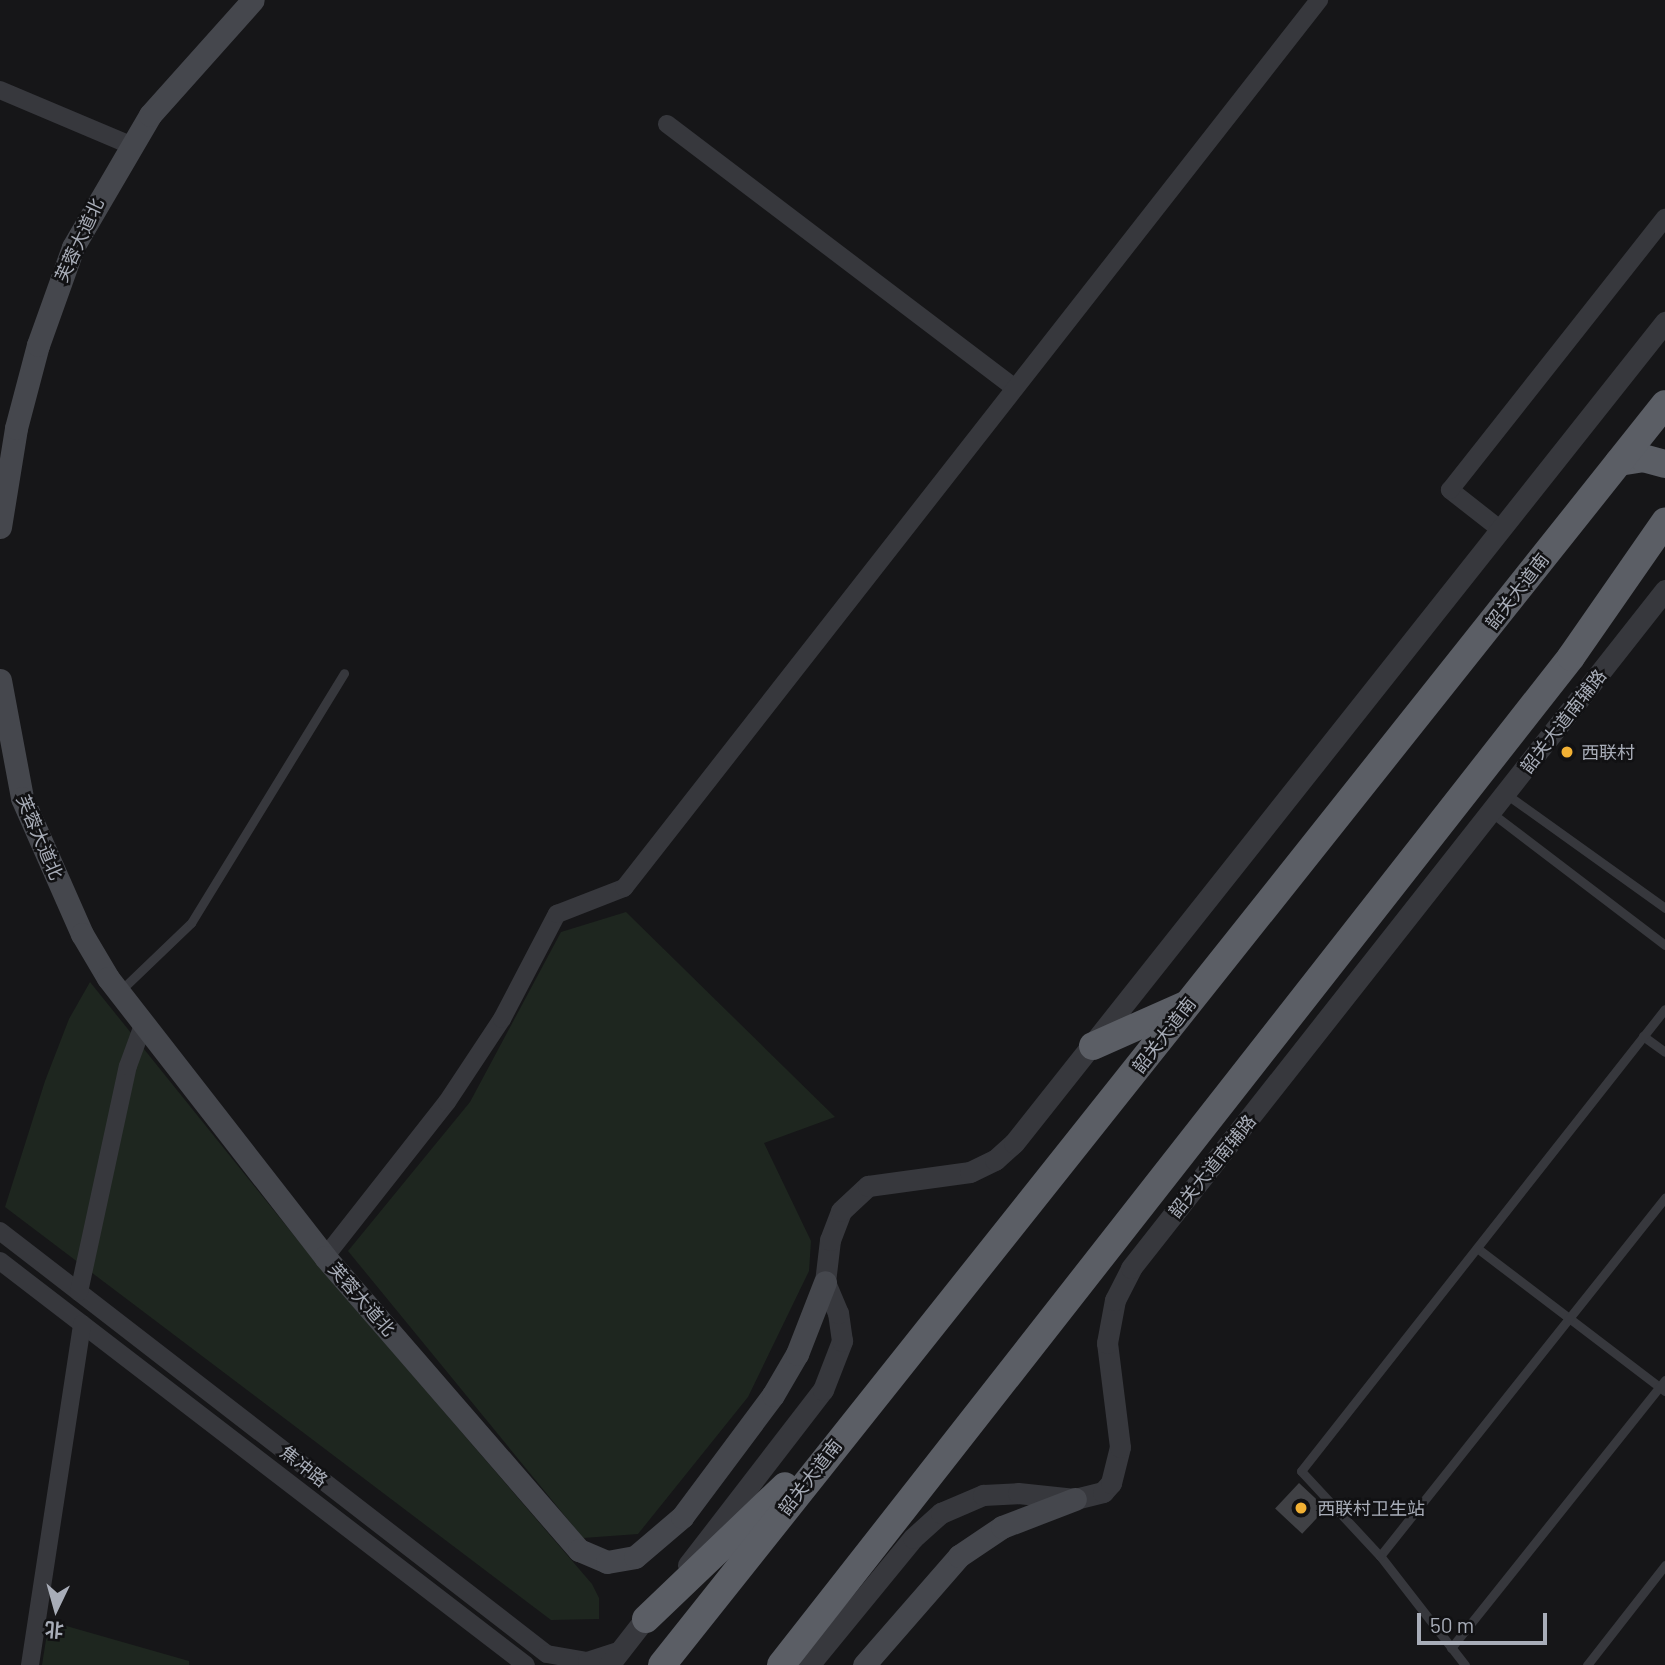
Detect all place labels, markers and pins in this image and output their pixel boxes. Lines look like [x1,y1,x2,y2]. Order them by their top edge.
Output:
place label: 西联村 [1581,741,1635,763]
marker: 西联村 [1559,744,1575,760]
place label: 西联村卫生站 [1317,1497,1425,1519]
marker: 西联村卫生站 [1291,1498,1311,1518]

